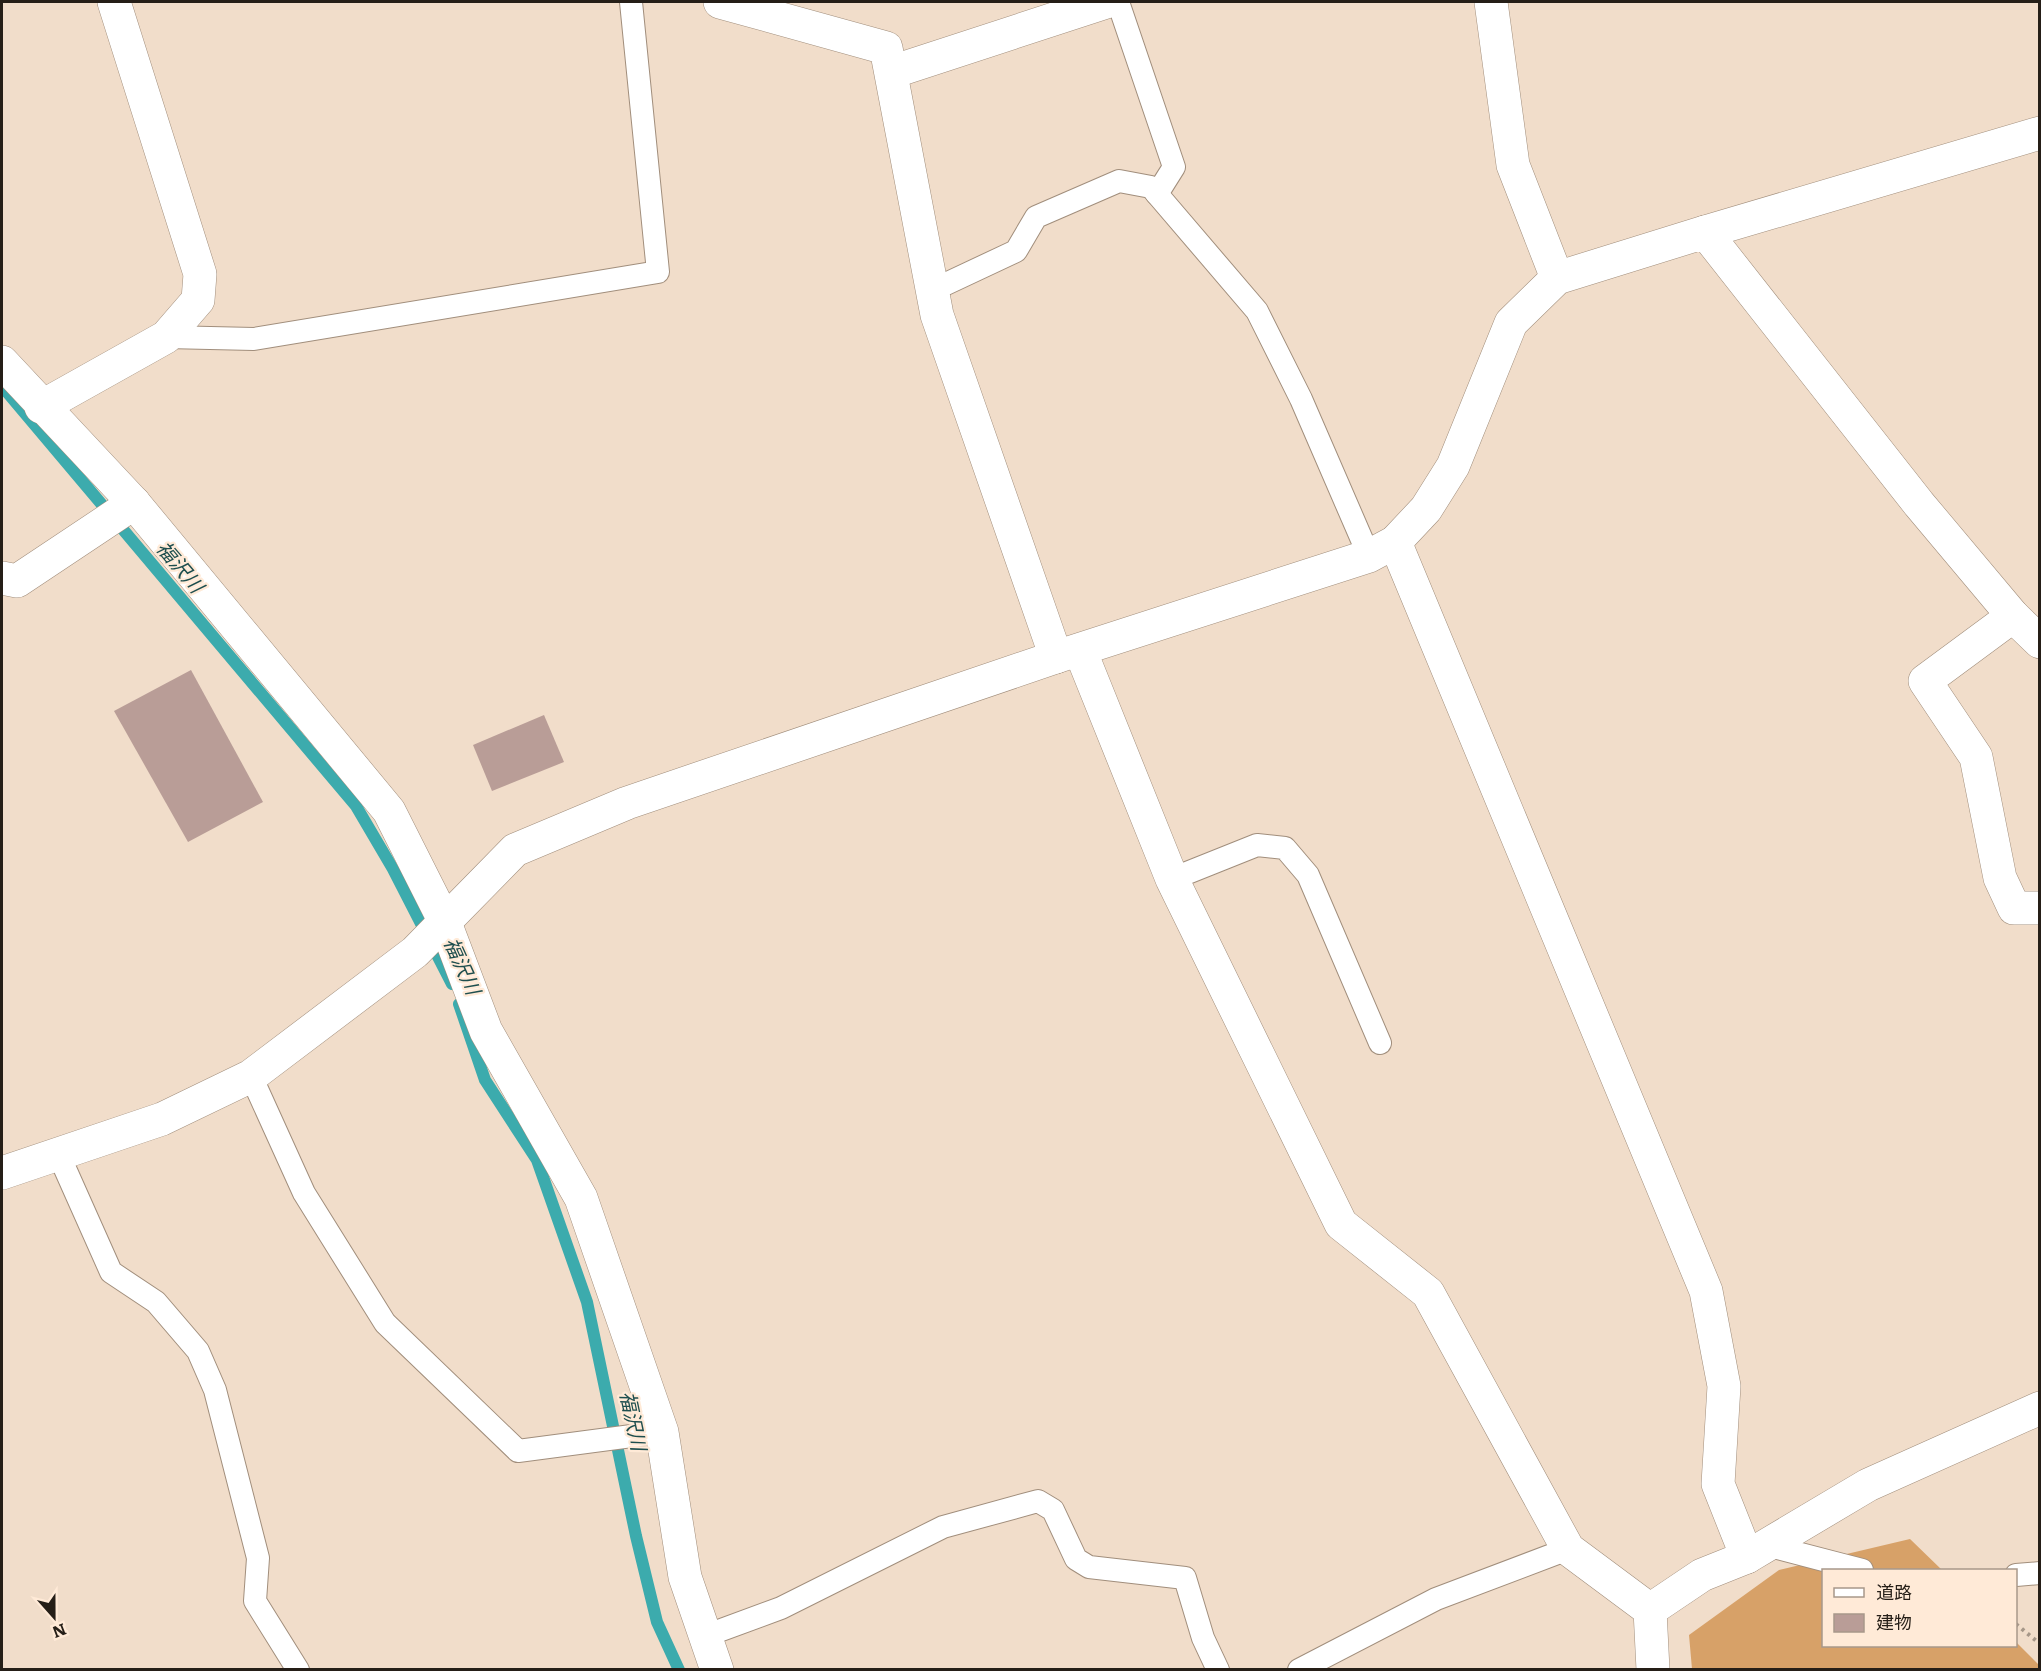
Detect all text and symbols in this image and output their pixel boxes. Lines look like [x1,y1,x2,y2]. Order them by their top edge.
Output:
water label: 福沢川 [151,533,214,600]
water label: 福沢川 [438,932,491,1001]
water label: 福沢川 [614,1388,656,1455]
legend [1822,1569,2017,1647]
text: 道路 [1876,1578,1912,1605]
north arrow [24,1587,84,1647]
text: 建物 [1876,1608,1912,1635]
text: N [49,1618,70,1646]

